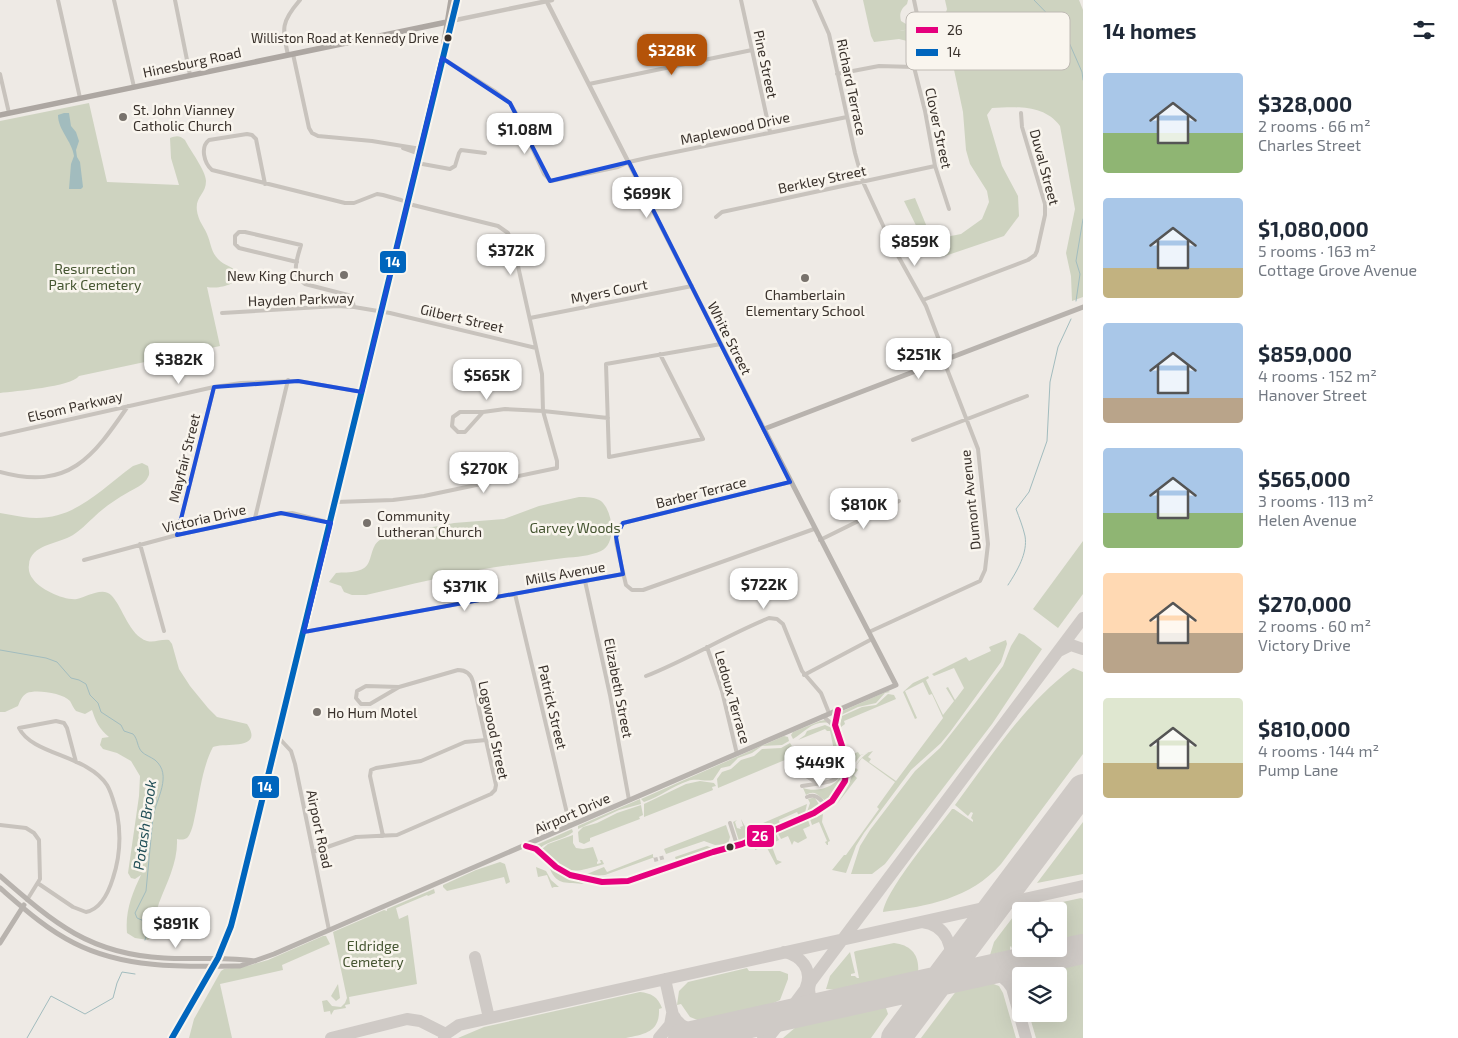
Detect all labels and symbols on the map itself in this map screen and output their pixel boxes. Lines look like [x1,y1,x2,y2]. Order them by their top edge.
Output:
legend [906,12,1070,70]
text: 26 [947,21,963,38]
street label: Pine Street [750,28,782,100]
place label: Williston Road at Kennedy Drive [251,30,439,46]
marker: Williston Road at Kennedy Drive [443,33,453,43]
pin: $328K [637,34,707,76]
street label: Richard Terrace [833,37,871,137]
street label: Hinesburg Road [141,43,243,81]
text: 14 [947,43,961,60]
street label: Clover Street [922,86,956,170]
place label: St. John Vianney Catholic Church [133,101,235,134]
street label: Maplewood Drive [679,108,791,148]
marker: St. John Vianney Catholic Church [117,111,129,123]
pin: $1.08M [484,112,566,155]
street label: Duval Street [1027,127,1063,207]
street label: Berkley Street [776,161,868,197]
pin: $699K [612,176,682,219]
pin: $859K [880,224,950,267]
pin: $372K [476,234,546,276]
line badge: 14 [379,250,407,274]
text: 14 [386,253,401,270]
park label: Resurrection Park Cemetery [49,260,142,293]
place label: New King Church [227,267,334,284]
marker: New King Church [338,269,350,281]
marker: Chamberlain Elementary School [799,272,811,284]
street label: Myers Court [569,275,649,307]
place label: Chamberlain Elementary School [745,286,865,319]
street label: Hayden Parkway [248,289,355,309]
street label: White Street [704,299,756,377]
street label: Gilbert Street [419,300,505,336]
pin: $251K [884,338,954,380]
pin: $382K [144,342,214,385]
pin: $565K [452,358,522,401]
street label: Elsom Parkway [26,387,125,425]
street label: Mayfair Street [165,412,203,504]
street label: Dumont Avenue [956,449,984,551]
pin: $270K [449,452,519,494]
street label: Barber Terrace [654,473,748,511]
pin: $810K [829,488,899,530]
street label: Victoria Drive [161,500,247,536]
place label: Community Lutheran Church [377,507,482,540]
marker: Community Lutheran Church [361,517,373,529]
park label: Garvey Woods [530,519,621,536]
street label: Mills Avenue [524,558,606,588]
pin: $722K [729,568,799,610]
pin: $371K [430,570,500,612]
street label: Elizabeth Street [601,637,637,739]
street label: Ledoux Terrace [712,648,754,746]
street label: Patrick Street [535,663,571,751]
street label: Logwood Street [475,679,513,781]
place label: Ho Hum Motel [327,704,418,721]
marker: Ho Hum Motel [311,706,323,718]
pin: $449K [785,746,855,788]
line badge: 14 [251,775,280,799]
text: 14 [258,778,273,795]
water label: Potash Brook [129,779,159,871]
street label: Airport Road [303,788,337,870]
street label: Airport Drive [531,789,613,837]
line badge: 26 [746,824,775,848]
text: 26 [752,827,768,844]
unlabelled marker [725,842,735,852]
pin: $891K [141,906,211,949]
park label: Eldridge Cemetery [342,937,404,970]

